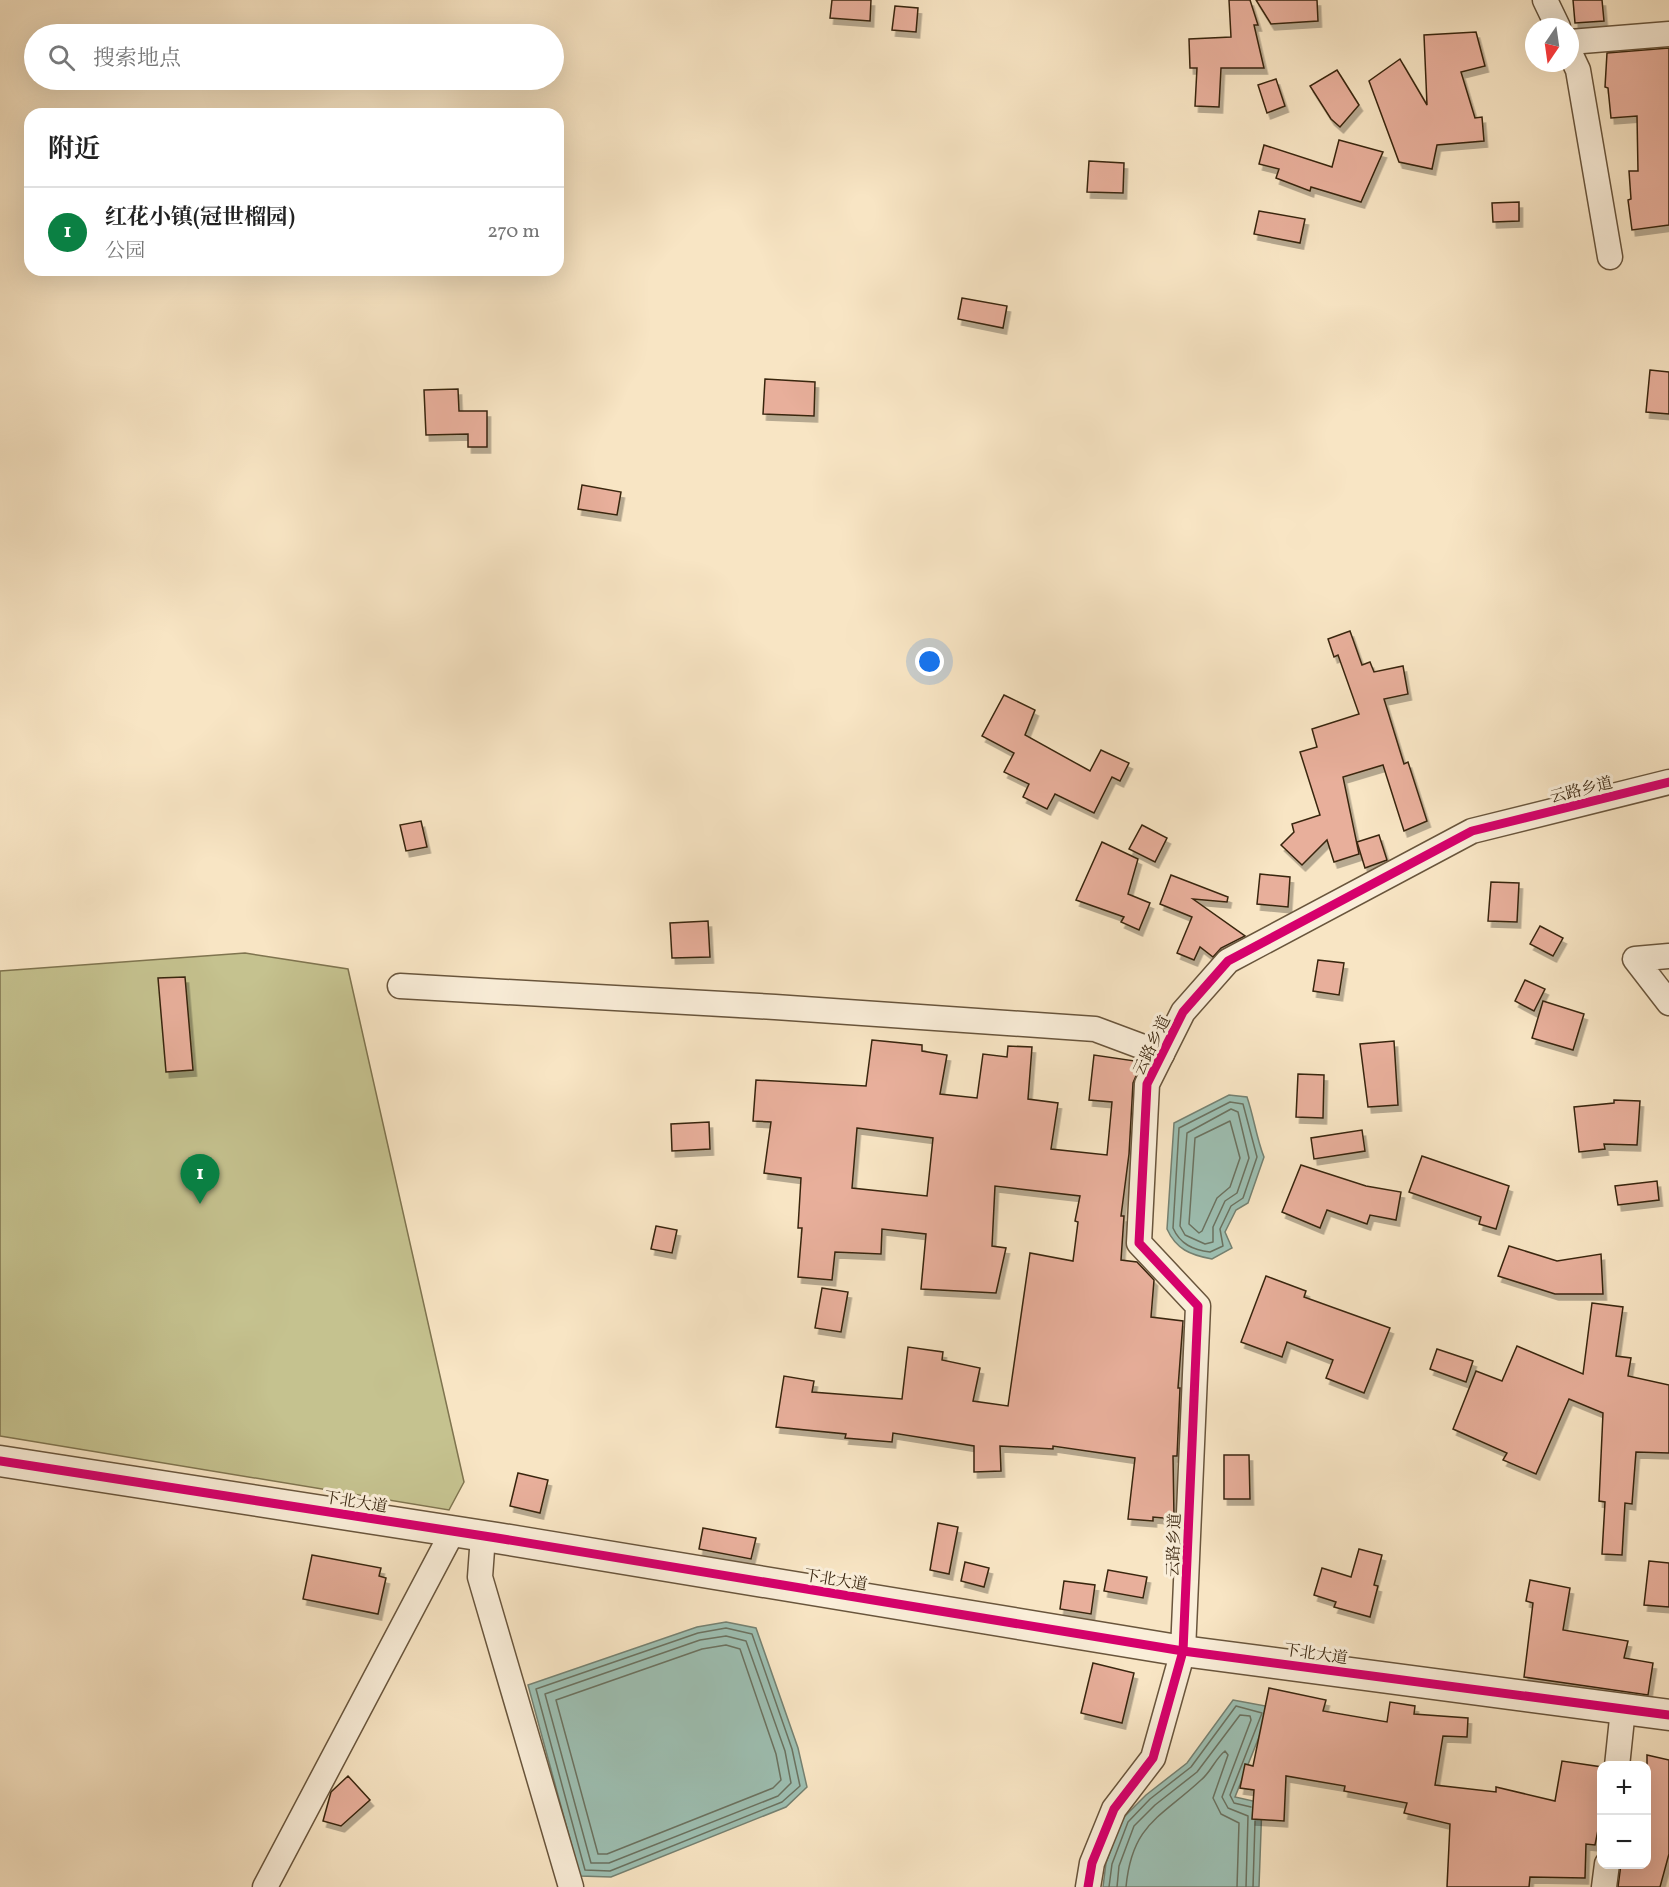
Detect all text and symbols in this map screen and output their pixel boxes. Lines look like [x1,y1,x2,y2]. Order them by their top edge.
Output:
north arrow [1525,18,1579,72]
search box [24,24,564,90]
icon: search [45,41,78,74]
text: 搜索地点 [93,44,181,75]
text: 附近 [48,132,100,168]
text: 红花小镇(冠世榴园) [105,203,295,234]
text: 1 [63,218,72,246]
text: 270 m [487,218,540,246]
text: 公园 [105,238,145,266]
your location [915,647,944,676]
street label: 云路乡道 [1548,773,1615,809]
street label: 云路乡道 [1129,1012,1177,1079]
pin: 1 [180,1154,220,1204]
street label: 下北大道 [322,1487,389,1519]
street label: 云路乡道 [1163,1513,1187,1577]
street label: 下北大道 [802,1565,869,1597]
street label: 下北大道 [1282,1640,1349,1670]
map controls [1597,1761,1651,1869]
button: + [1597,1761,1651,1815]
button: − [1597,1815,1651,1869]

